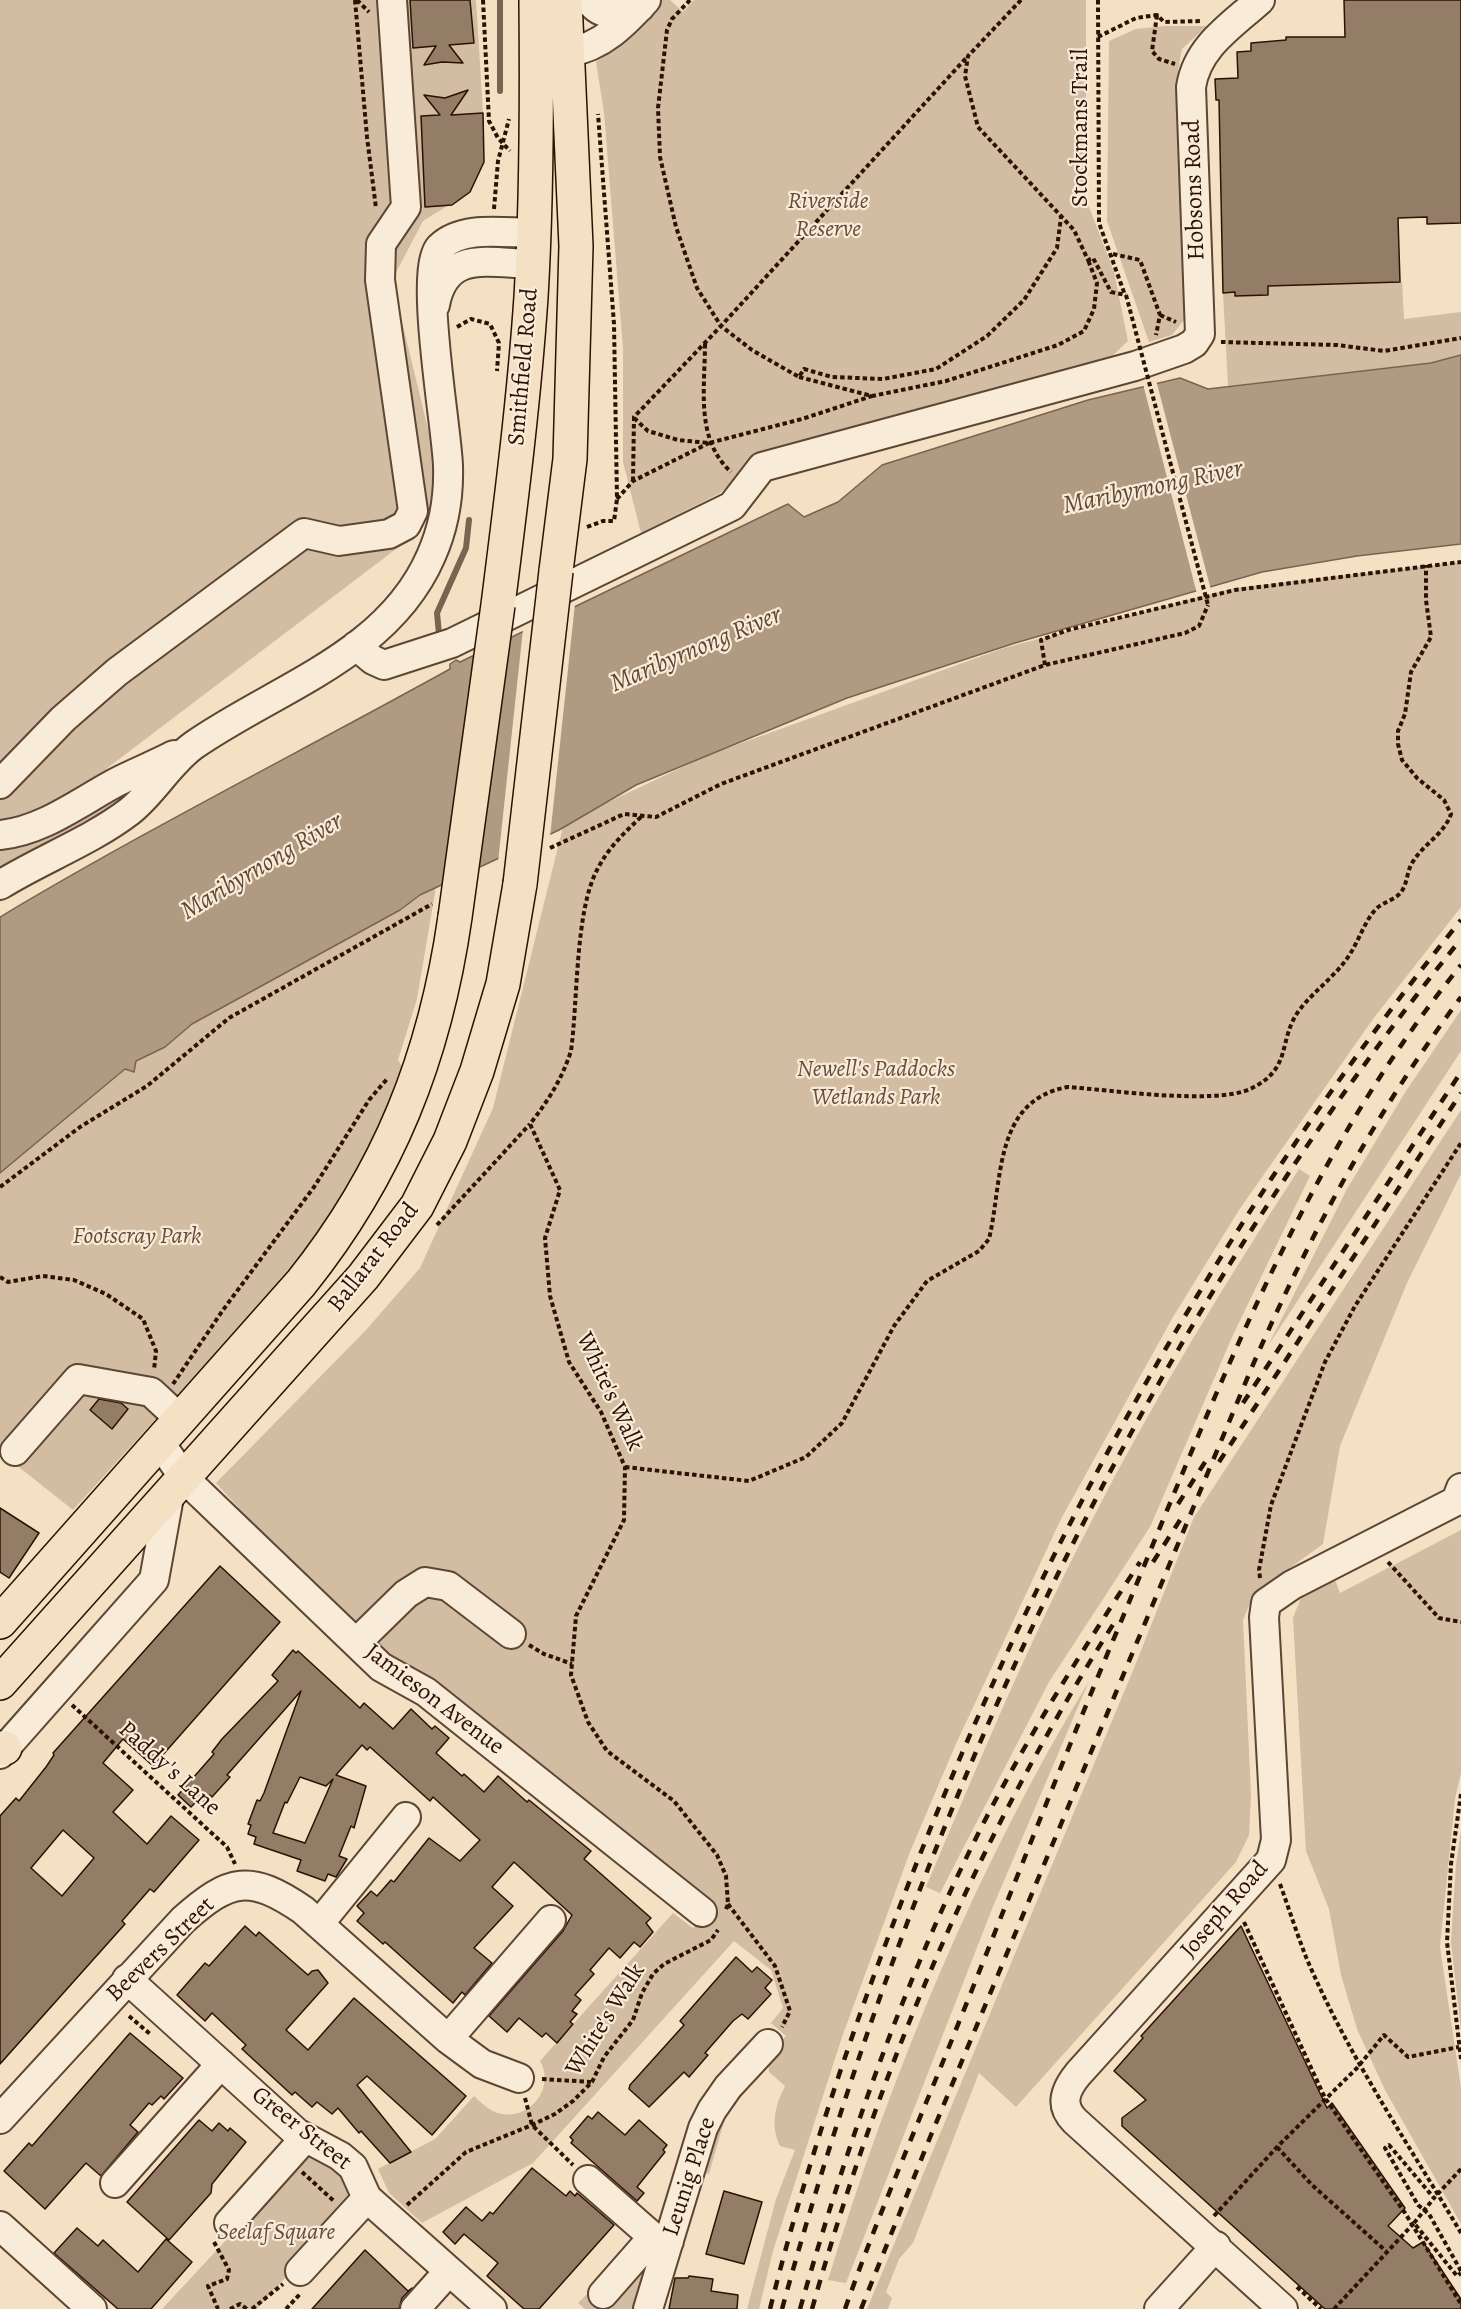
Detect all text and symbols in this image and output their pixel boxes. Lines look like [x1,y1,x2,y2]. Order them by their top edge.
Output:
street label: Stockmans Trail [1067,49,1095,207]
street label: Hobsons Road [1178,119,1212,261]
park label: Riverside Reserve [788,188,868,244]
street label: Smithfield Road [503,287,545,447]
water label: Maribyrnong River [1060,454,1246,522]
water label: Maribyrnong River [606,600,786,700]
water label: Maribyrnong River [175,806,349,928]
park label: Newell's Paddocks Wetlands Park [797,1056,955,1112]
street label: Ballarat Road [322,1197,426,1319]
park label: Footscray Park [73,1223,201,1251]
street label: White's Walk [569,1328,649,1456]
street label: Jamieson Avenue [359,1638,509,1762]
street label: Paddy's Lane [112,1716,226,1822]
street label: Joseph Road [1175,1855,1275,1965]
street label: Beevers Street [101,1891,221,2009]
street label: White's Walk [560,1958,652,2082]
street label: Greer Street [245,2081,357,2177]
street label: Leunig Place [657,2114,723,2240]
park label: Seelaf Square [217,2219,335,2247]

